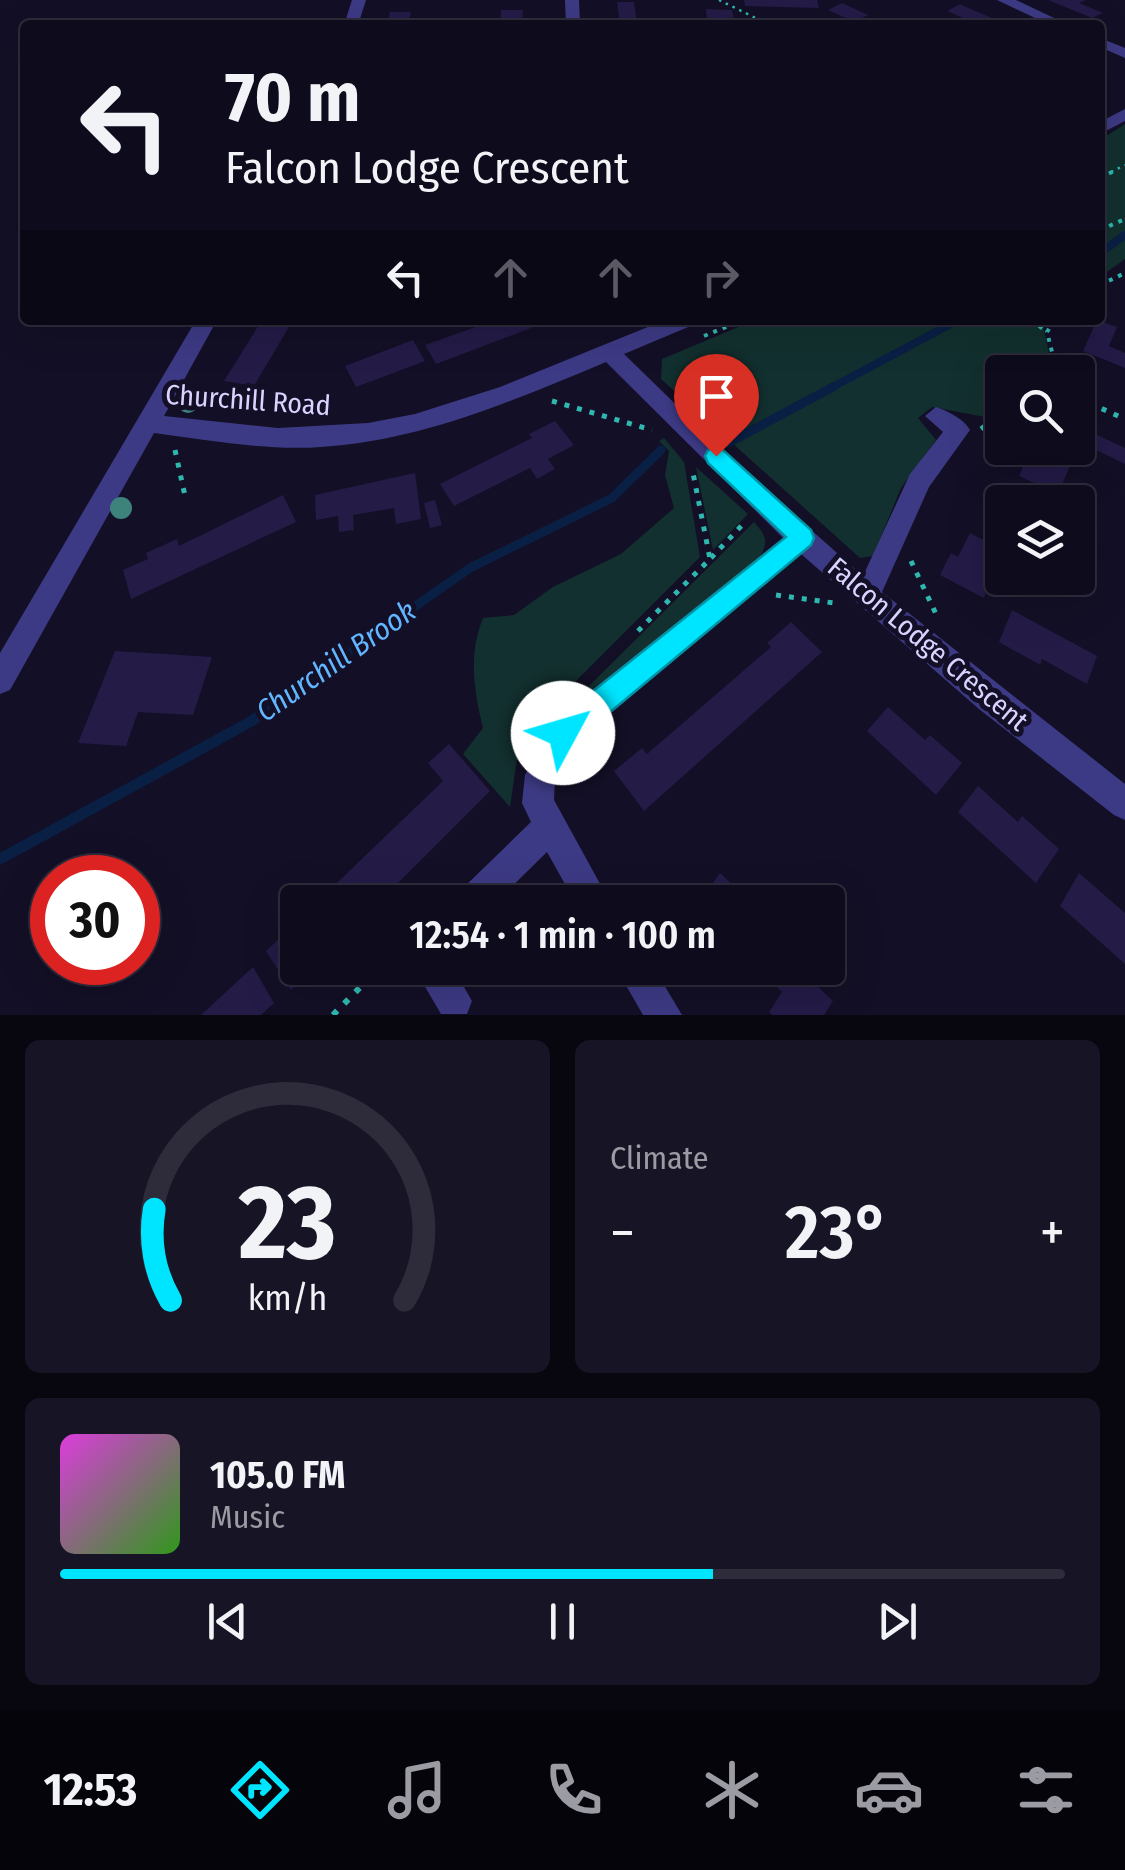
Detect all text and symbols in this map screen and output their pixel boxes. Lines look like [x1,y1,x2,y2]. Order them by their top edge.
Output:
text: 70 m [225,56,360,140]
icon: left [60,60,190,190]
text: Falcon Lodge Crescent [225,141,629,195]
icon: left [378,250,433,305]
icon: ahead [483,250,538,305]
icon: ahead [588,250,643,305]
icon: right [693,250,748,305]
pin [674,354,759,457]
map controls [985,355,1095,595]
button: search [985,355,1095,465]
icon: arrive [689,369,744,424]
street label: Churchill Road [164,378,332,422]
button: layers [985,485,1095,595]
street label: Falcon Lodge Crescent [821,551,1035,738]
water label: Churchill Brook [249,593,423,729]
position arrow [511,681,615,785]
speed limit sign: 30 [30,855,160,985]
text: 12:54 · 1 min · 100 m [409,912,716,958]
text: Climate [610,1139,709,1177]
text: 23 [238,1161,336,1286]
text: 23° [785,1188,890,1278]
text: − [610,1200,635,1266]
text: + [1040,1200,1065,1266]
text: km/h [248,1277,327,1319]
text: 105.0 FM [210,1452,345,1498]
text: Music [210,1498,285,1536]
icon: previous [200,1594,255,1649]
icon: pause [535,1594,590,1649]
icon: next [870,1594,925,1649]
icon: directions [225,1755,295,1825]
icon: music [382,1755,452,1825]
icon: phone [539,1755,609,1825]
icon: climate [697,1755,767,1825]
icon: car [854,1755,924,1825]
icon: filters [1011,1755,1081,1825]
text: 12:53 [44,1763,137,1817]

